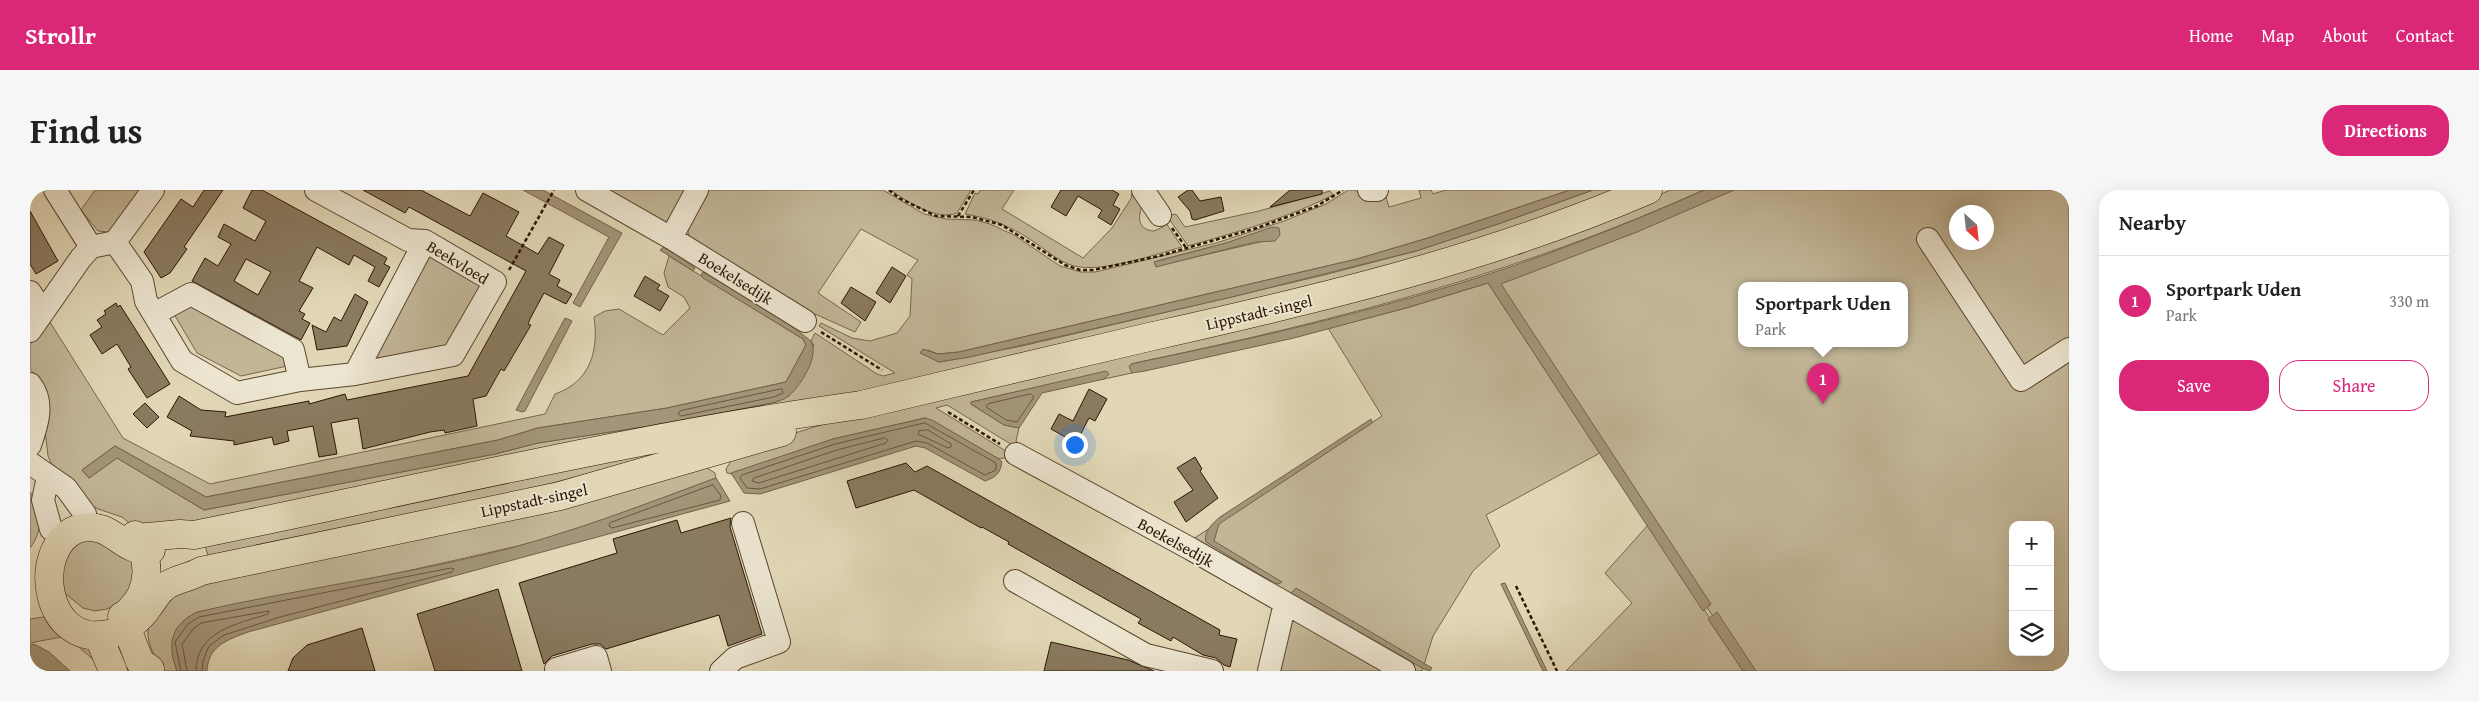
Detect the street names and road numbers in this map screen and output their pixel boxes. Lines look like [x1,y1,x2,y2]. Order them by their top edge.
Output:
street label: Beekvloed [422,234,494,290]
street label: Boekelsedijk [694,246,779,311]
street label: Lippstadt-singel [1203,288,1315,336]
street label: Lippstadt-singel [478,477,590,523]
street label: Boekelsedijk [1134,511,1219,573]

